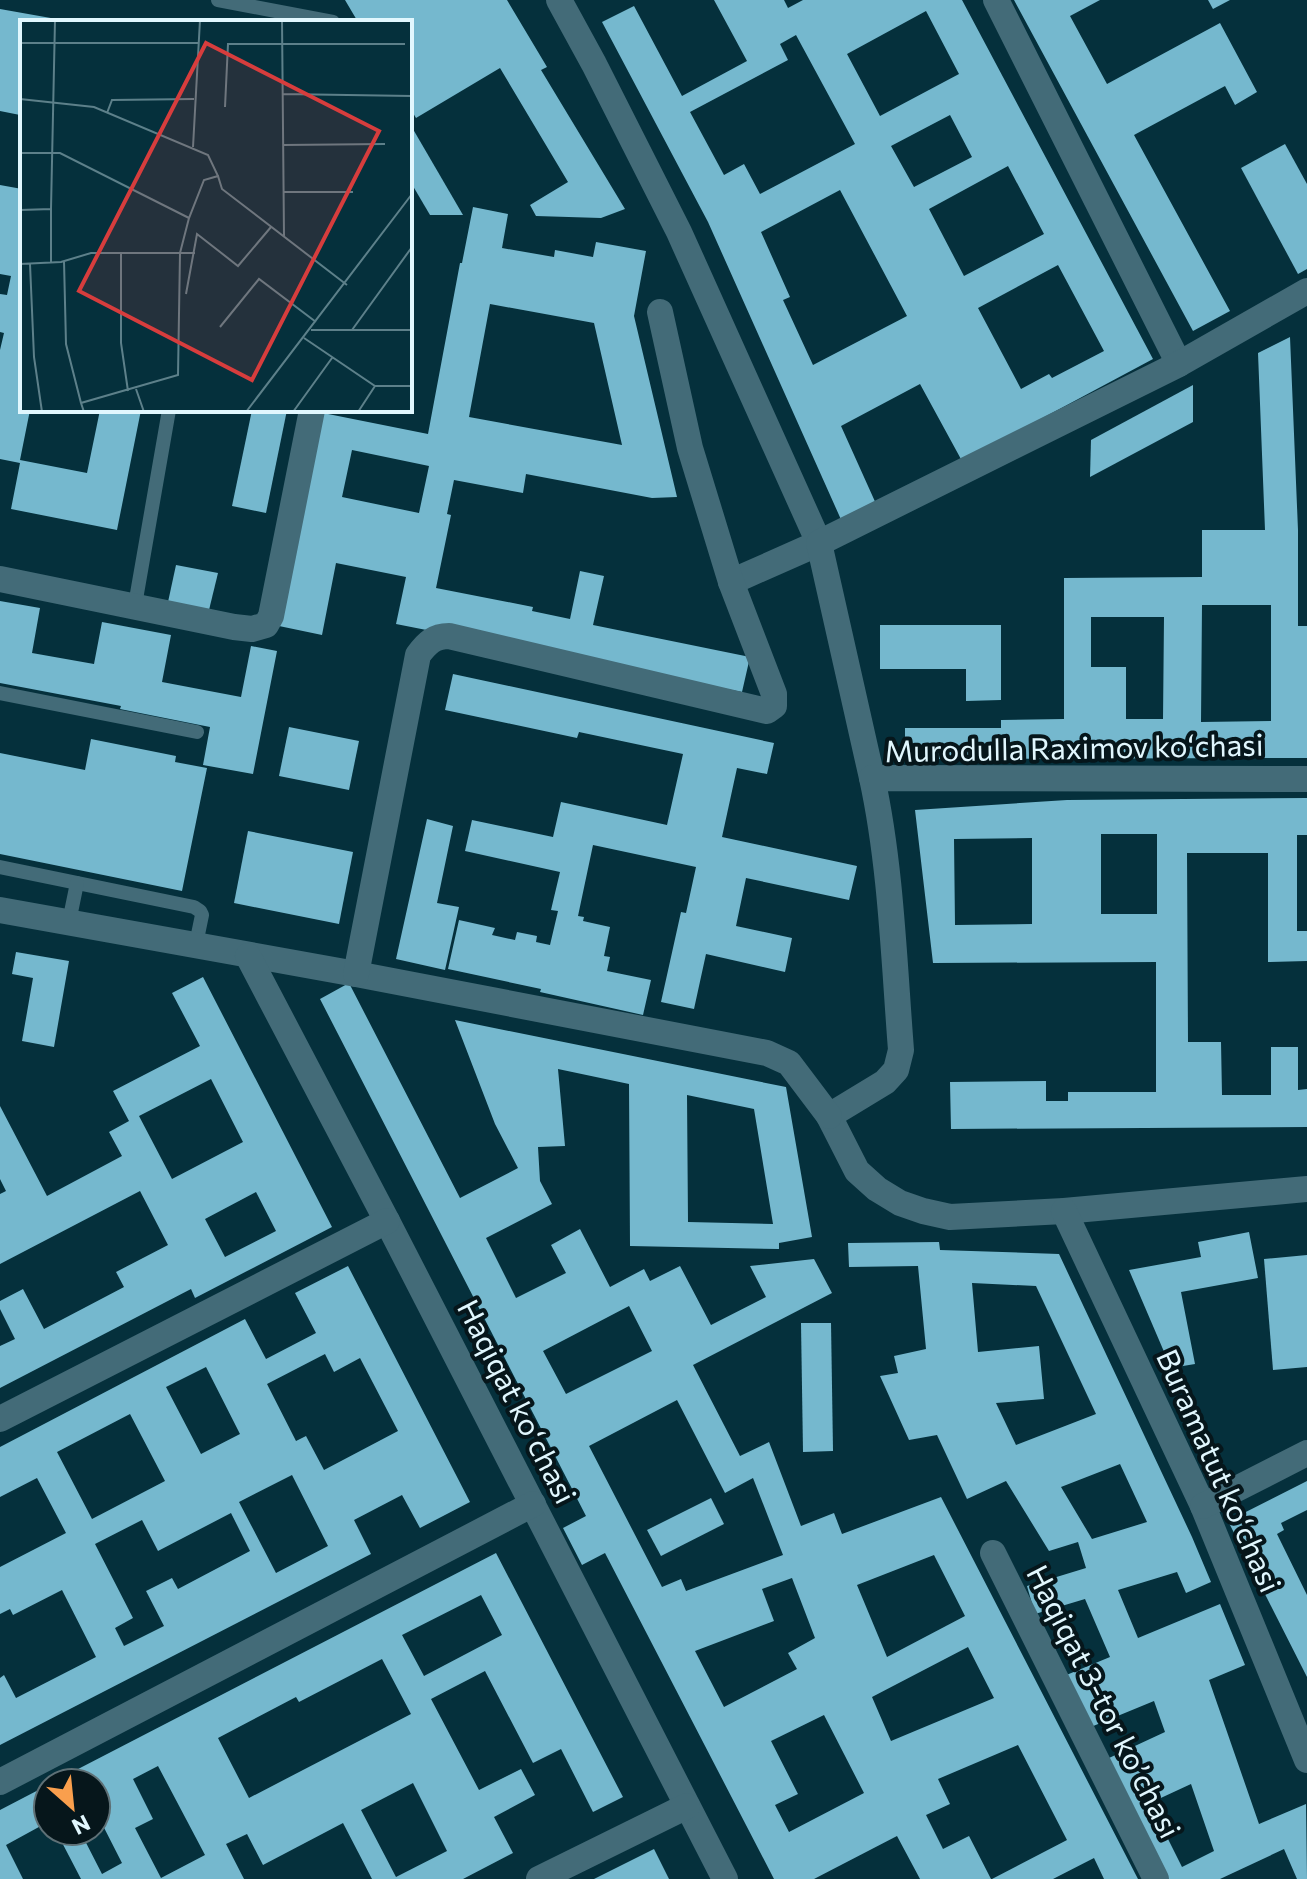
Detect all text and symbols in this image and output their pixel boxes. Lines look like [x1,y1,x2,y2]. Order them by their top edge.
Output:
inset map [20,20,412,412]
street label: Murodulla Raximov koʻchasi [884,725,1264,768]
street label: Haqiqat koʻchasi [451,1293,586,1509]
street label: Buramatut koʻchasi [1150,1343,1290,1597]
street label: Haqiqat 3-tor koʼchasi [1020,1558,1190,1844]
north arrow [32,1767,112,1847]
text: N [68,1809,95,1841]

